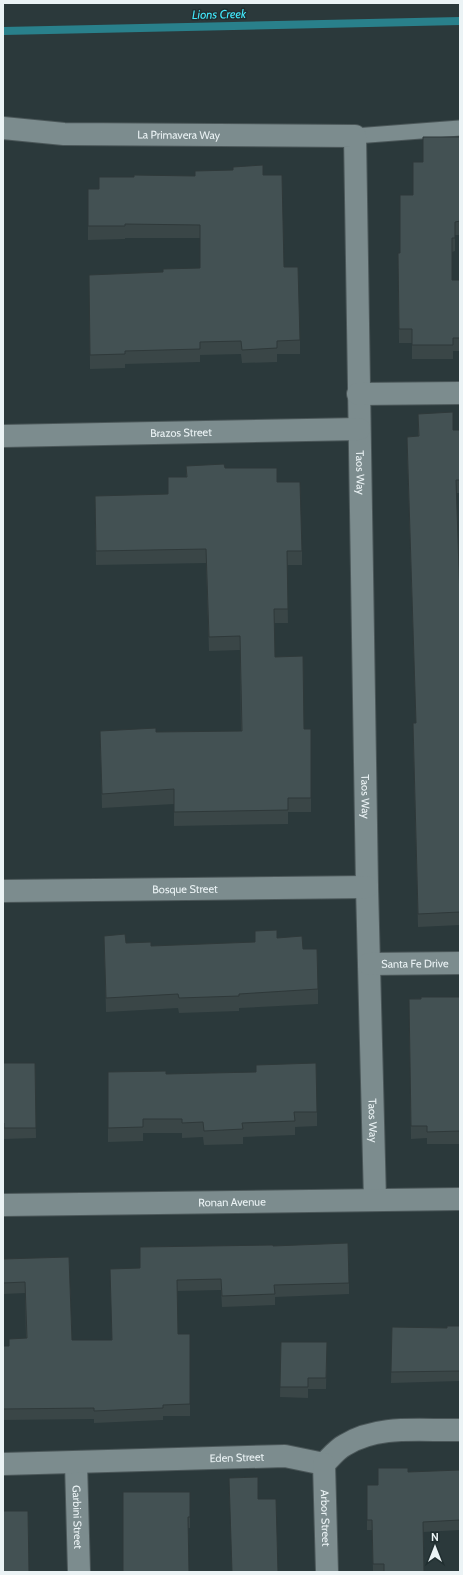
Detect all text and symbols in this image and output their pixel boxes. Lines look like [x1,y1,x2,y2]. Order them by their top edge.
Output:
water label: Lions Creek [192,6,247,22]
street label: La Primavera Way [137,128,221,142]
street label: Brazos Street [150,425,212,440]
street label: Taos Way [353,450,368,495]
street label: Taos Way [358,774,373,819]
street label: Bosque Street [152,882,218,896]
street label: Santa Fe Drive [381,956,449,971]
street label: Taos Way [365,1098,381,1143]
street label: Ronan Avenue [198,1195,266,1209]
street label: Eden Street [209,1450,265,1465]
street label: Garbini Street [70,1485,85,1549]
street label: Arbor Street [318,1489,333,1547]
north arrow [415,1527,455,1567]
text: N [431,1530,439,1544]

